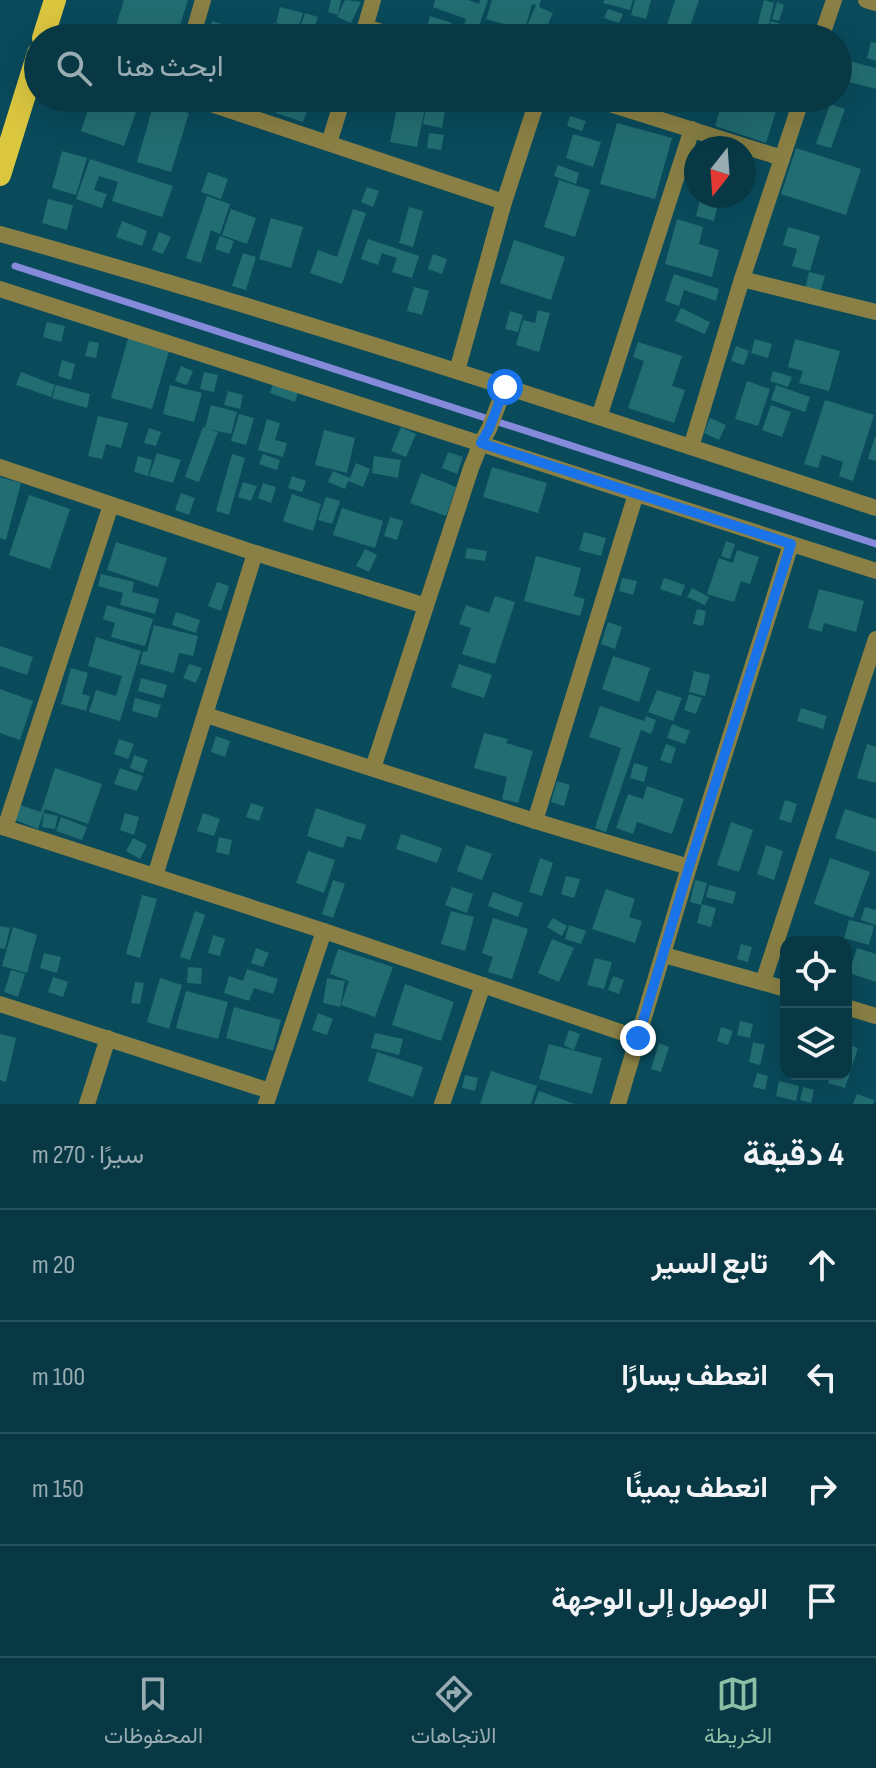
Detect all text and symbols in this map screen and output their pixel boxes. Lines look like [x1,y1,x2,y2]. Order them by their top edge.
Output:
search box [24,24,852,112]
icon: search [52,46,96,90]
text: ابحث هنا [116,49,224,85]
north arrow [684,136,756,208]
route start [487,369,523,405]
map controls [780,936,852,1080]
button: locate [780,936,852,1008]
button: layers [780,1008,852,1080]
route end [620,1020,656,1056]
text: 4 دقيقة [743,1134,844,1175]
text: سيرًا · 270 m [32,1140,144,1171]
icon: ahead [800,1243,844,1287]
text: تابع السير [651,1246,768,1282]
text: 20 m [32,1250,75,1281]
icon: left [800,1355,844,1399]
text: انعطف يسارًا [621,1358,768,1394]
text: 100 m [32,1362,85,1393]
icon: right [800,1467,844,1511]
text: انعطف يمينًا [625,1470,768,1506]
text: 150 m [32,1474,84,1505]
icon: arrive [800,1579,844,1623]
text: الوصول إلى الوجهة [551,1582,768,1618]
tab: المحفوظات [104,1672,203,1755]
tab: الاتجاهات [411,1672,496,1755]
tab: الخريطة [704,1672,772,1755]

